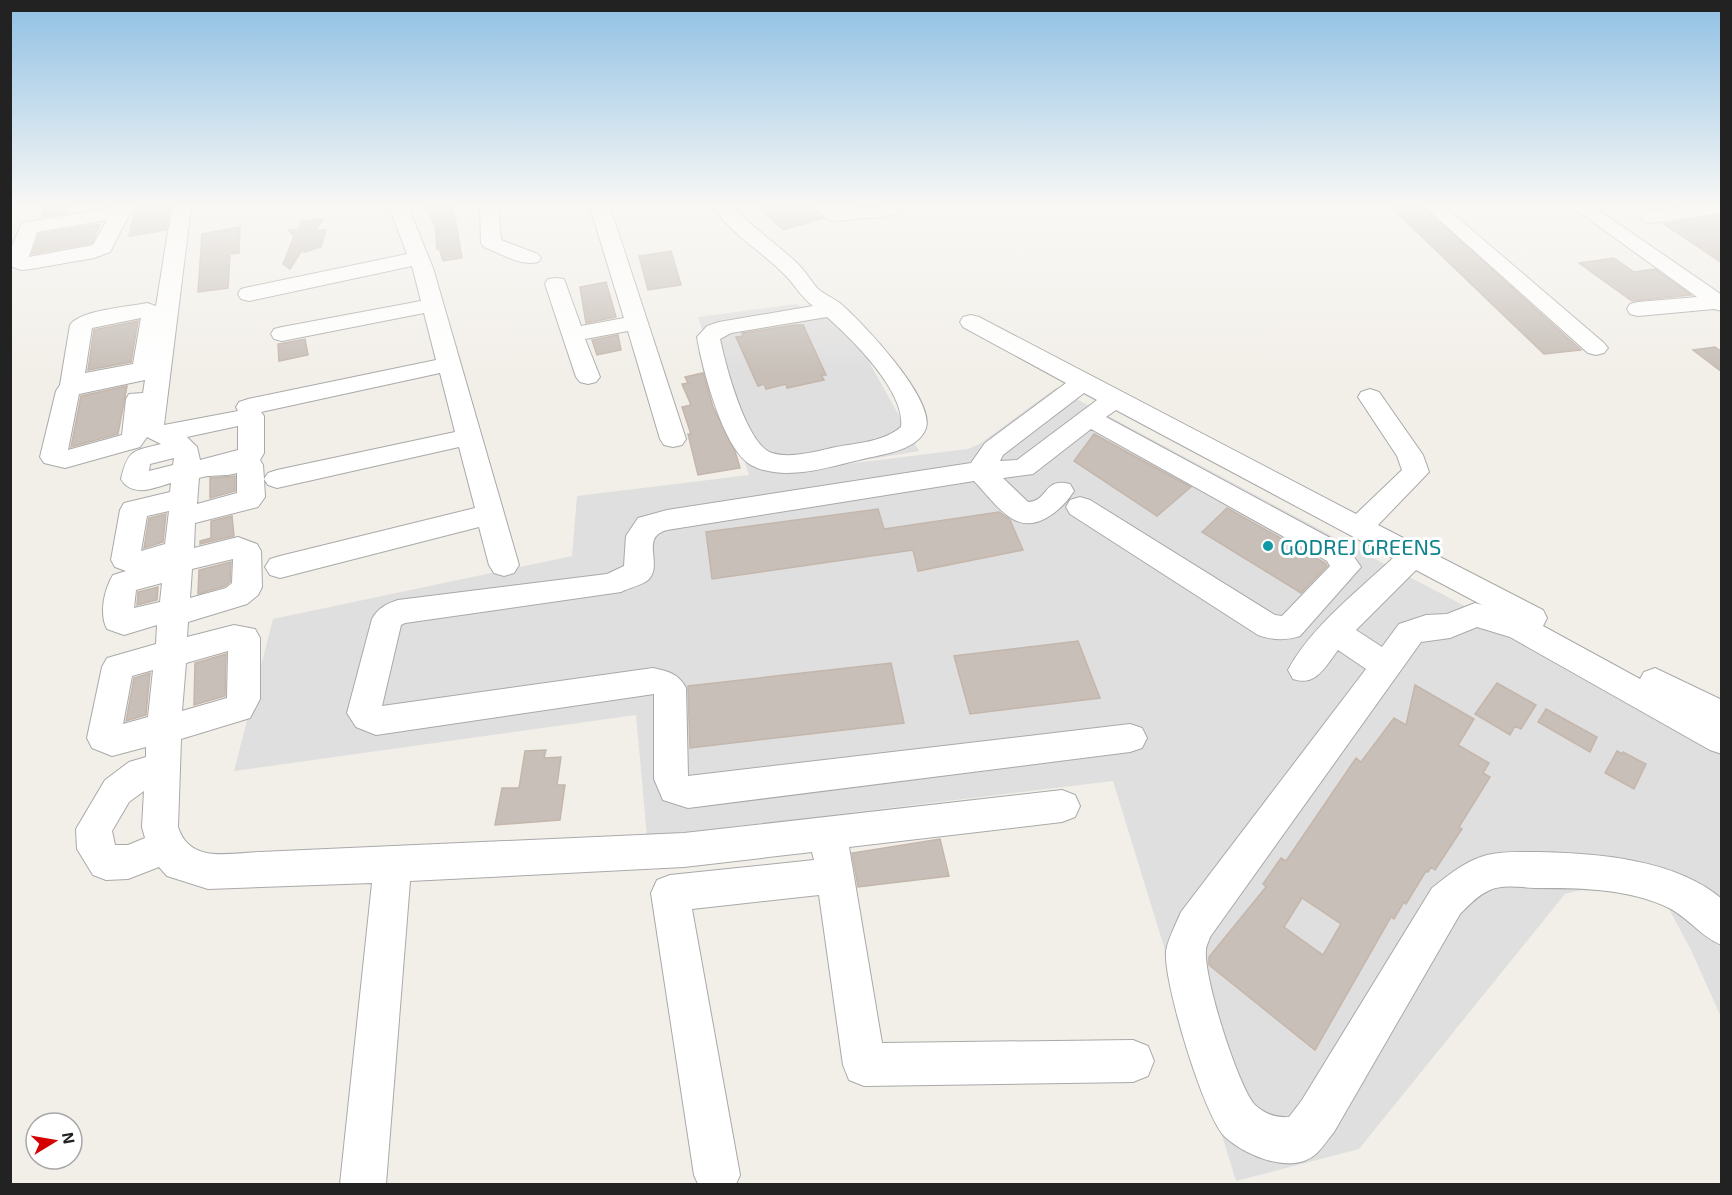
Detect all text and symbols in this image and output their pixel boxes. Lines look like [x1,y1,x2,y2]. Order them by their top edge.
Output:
place label: GODREJ GREENS [1280,533,1441,559]
marker: GODREJ GREENS [1261,539,1275,553]
north arrow [24,1111,84,1171]
text: N [59,1131,80,1146]

